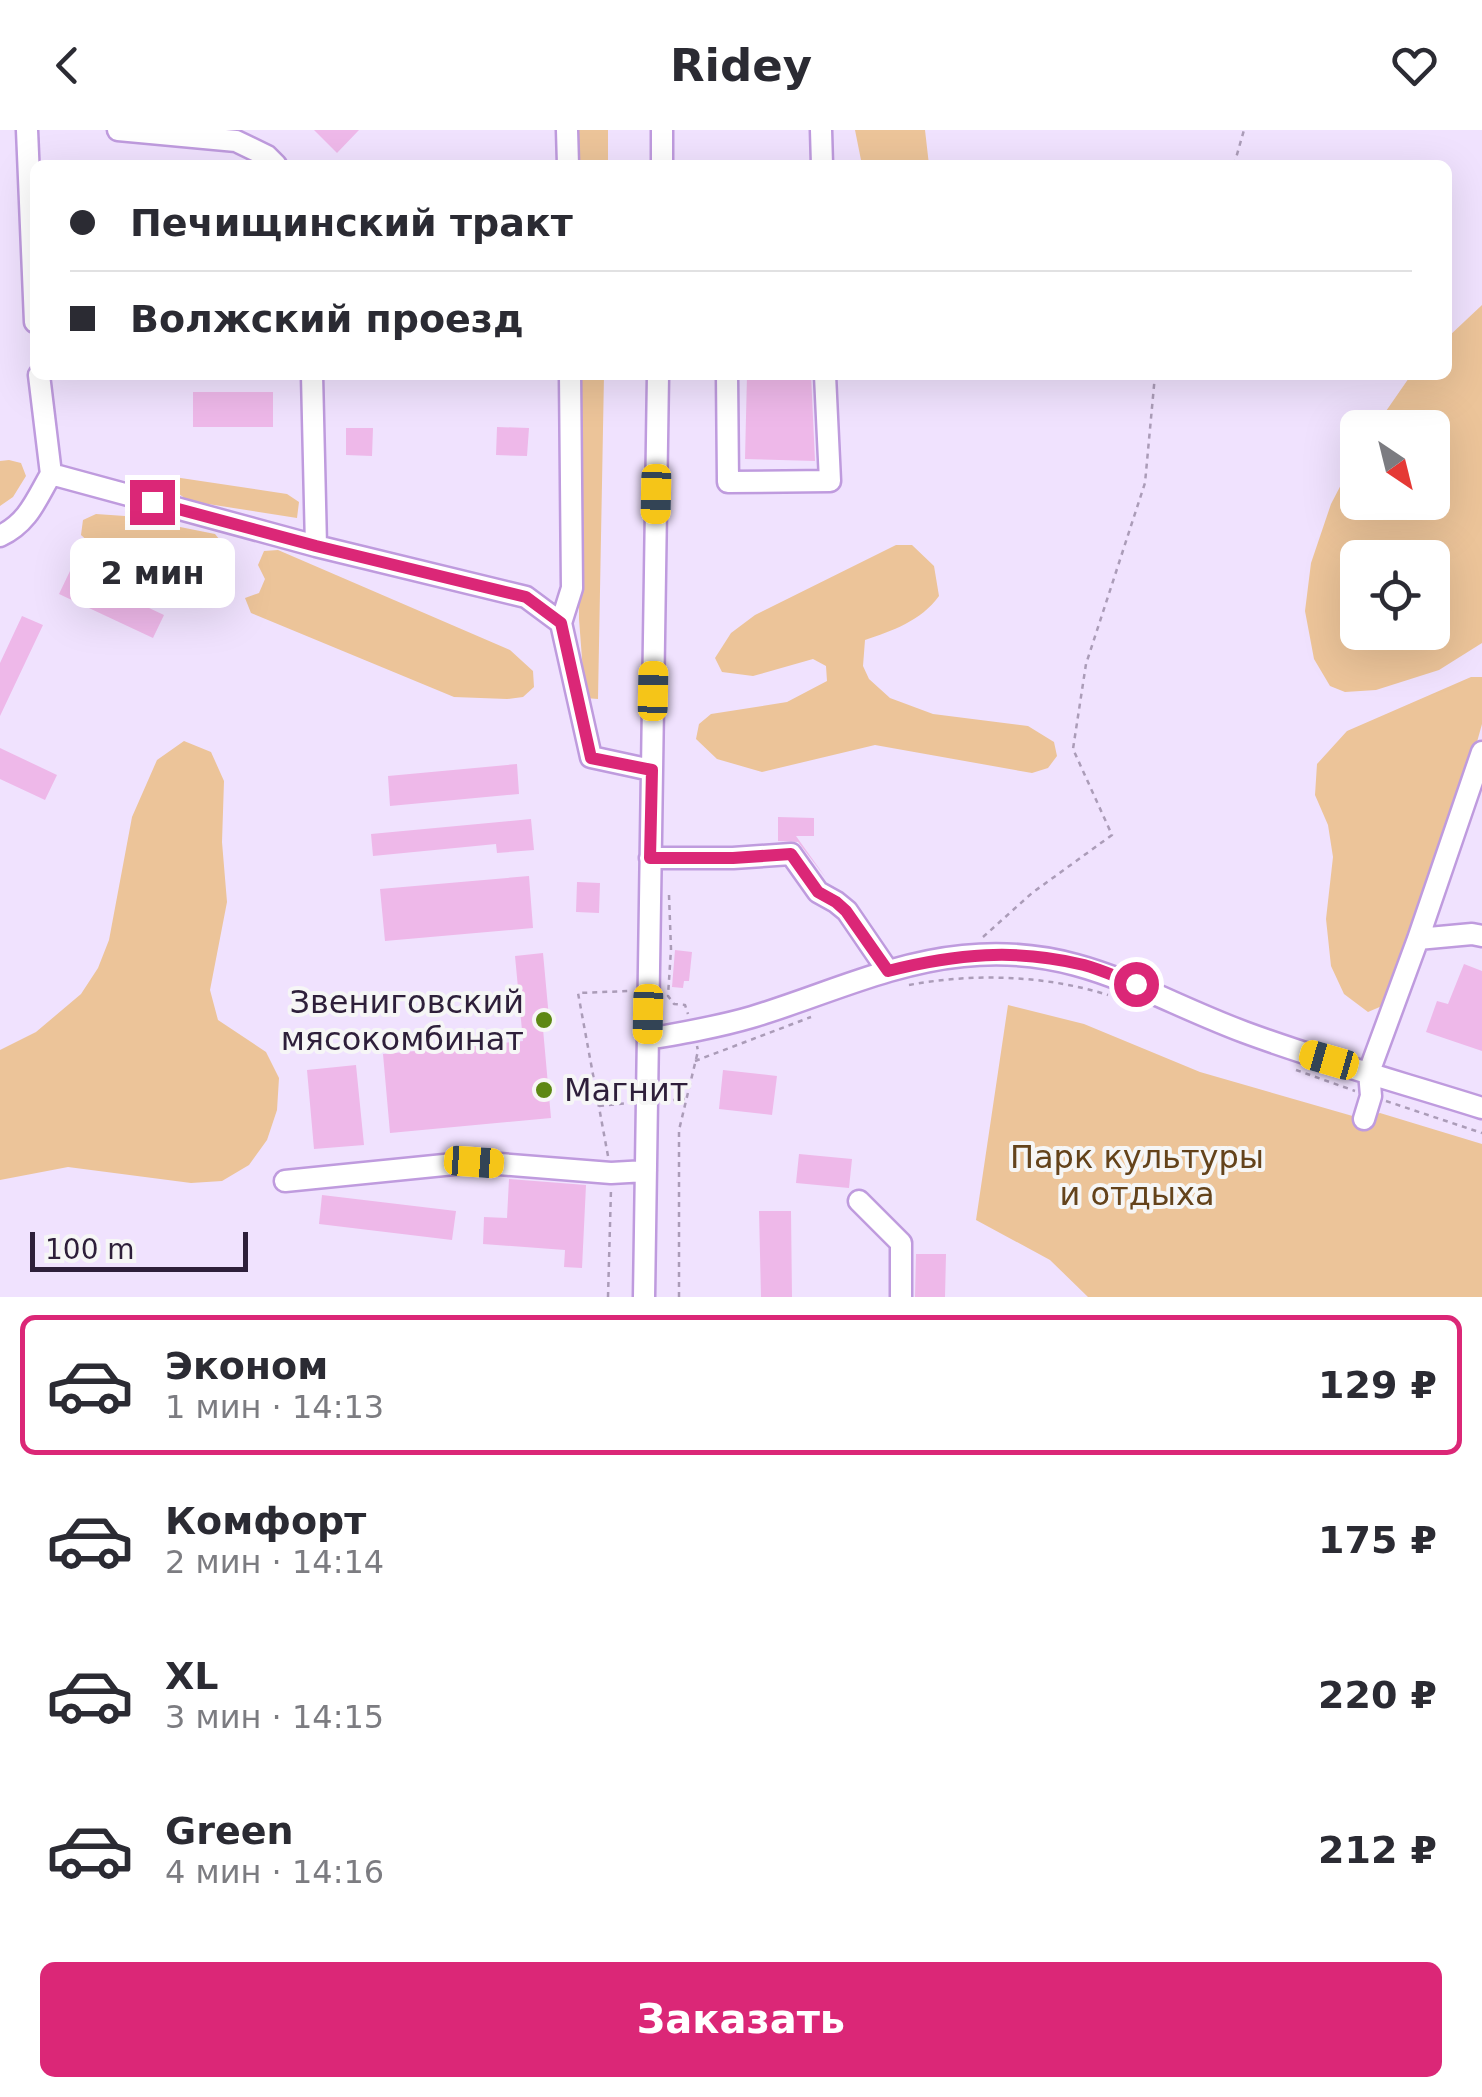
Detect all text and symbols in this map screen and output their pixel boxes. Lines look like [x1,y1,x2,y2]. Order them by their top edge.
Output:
icon: back [40,38,95,93]
icon: heart [1387,38,1442,93]
text: Ridey [670,39,812,92]
text: Печищинский тракт [130,201,573,245]
text: Волжский проезд [130,297,524,341]
north arrow [1340,410,1450,520]
map controls [1340,410,1450,650]
car [640,464,672,524]
route end [130,480,175,525]
callout: 2 мин [70,537,234,607]
button: locate [1340,540,1450,650]
text: 2 мин [100,554,205,592]
car [637,661,669,721]
route start [1114,962,1159,1007]
place label: Звениговский мясокомбинат [281,983,524,1058]
car [632,984,664,1044]
marker: Звениговский мясокомбинат [533,1009,555,1031]
car [1296,1037,1362,1083]
place label: Магнит [564,1071,688,1109]
marker: Магнит [533,1079,555,1101]
park label: Парк культуры и отдыха [1010,1138,1264,1213]
car [443,1145,505,1179]
scale bar [30,1227,248,1272]
text: 100 m [45,1233,135,1266]
icon: car [45,1340,135,1430]
text: Эконом [165,1344,328,1388]
text: 129 ₽ [1318,1363,1437,1407]
text: 1 мин · 14:13 [165,1388,384,1426]
icon: car [45,1495,135,1585]
text: Комфорт [165,1499,366,1543]
text: 175 ₽ [1318,1518,1437,1562]
text: 2 мин · 14:14 [165,1543,384,1581]
icon: car [45,1650,135,1740]
text: XL [165,1654,219,1698]
text: 220 ₽ [1318,1673,1437,1717]
text: 3 мин · 14:15 [165,1698,384,1736]
icon: car [45,1805,135,1895]
text: Green [165,1809,294,1853]
text: 212 ₽ [1318,1828,1437,1872]
text: 4 мин · 14:16 [165,1853,384,1891]
button: Заказать [40,1962,1442,2077]

